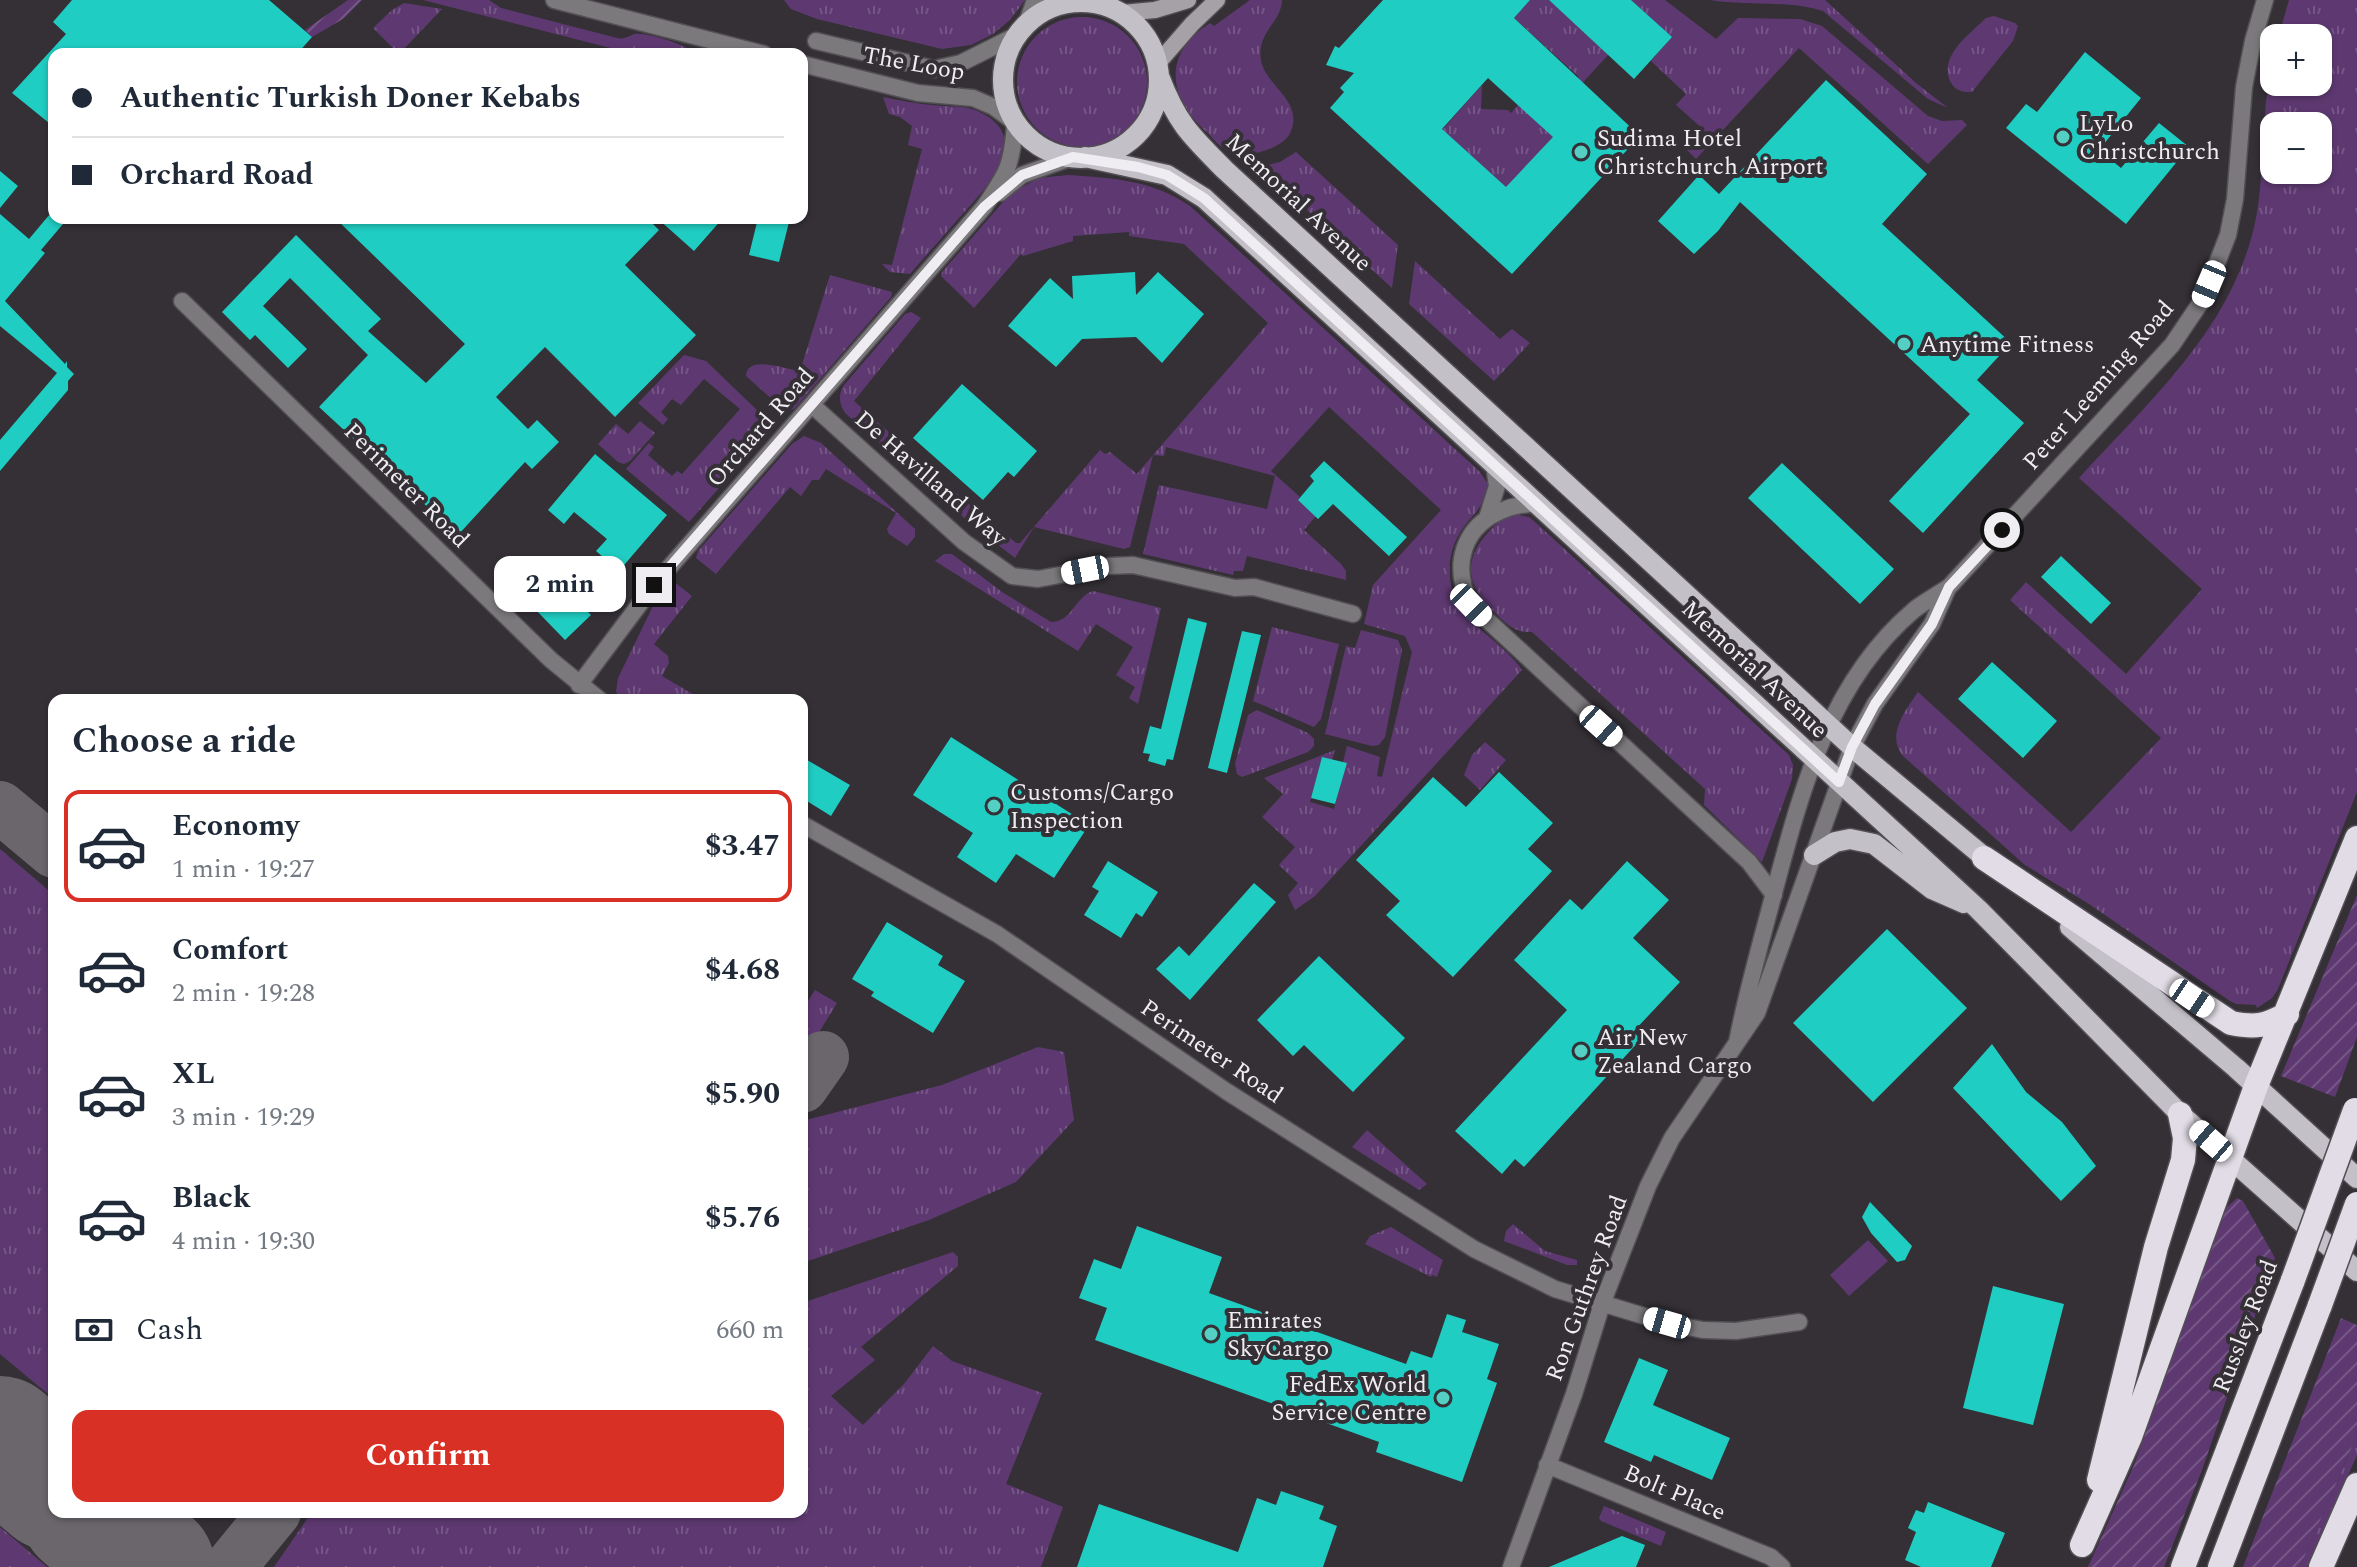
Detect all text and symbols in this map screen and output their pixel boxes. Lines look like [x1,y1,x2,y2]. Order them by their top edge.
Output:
map controls [2260,24,2332,184]
button: + [2260,24,2332,96]
street label: The Loop [860,37,967,91]
text: Authentic Turkish Doner Kebabs [120,75,581,121]
place label: LyLo Christchurch [2079,106,2220,170]
button: − [2260,112,2332,184]
place label: Sudima Hotel Christchurch Airport [1597,121,1824,185]
street label: Memorial Avenue [1217,125,1380,280]
marker: LyLo Christchurch [2054,128,2072,146]
marker: Sudima Hotel Christchurch Airport [1572,143,1590,161]
text: Orchard Road [120,152,313,198]
car [2189,257,2229,311]
street label: Peter Leeming Road [2014,292,2183,479]
place label: Anytime Fitness [1920,327,2094,363]
marker: Anytime Fitness [1895,335,1913,353]
street label: Orchard Road [698,360,823,496]
street label: De Havilland Way [846,402,1016,556]
street label: Perimeter Road [335,414,478,557]
route start [1984,512,2020,548]
car [1059,554,1111,586]
callout: 2 min [494,557,626,613]
text: 2 min [525,564,595,604]
route end [636,567,672,603]
car [1446,579,1496,631]
street label: Memorial Avenue [1673,592,1836,747]
car [1575,701,1627,751]
text: Choose a ride [72,714,296,769]
place label: Customs/Cargo Inspection [1010,775,1174,839]
marker: Customs/Cargo Inspection [985,797,1003,815]
text: Economy [172,803,299,849]
icon: car [76,810,148,882]
text: $3.47 [705,823,780,869]
text: 1 min · 19:27 [172,849,315,889]
text: Comfort [172,927,288,973]
icon: car [76,934,148,1006]
text: $4.68 [705,947,780,993]
text: 2 min · 19:28 [172,973,315,1013]
car [2165,975,2219,1021]
street label: Perimeter Road [1133,991,1290,1113]
place label: Air New Zealand Cargo [1597,1020,1752,1084]
marker: Air New Zealand Cargo [1572,1042,1590,1060]
text: XL [172,1051,215,1097]
icon: car [76,1058,148,1130]
text: $5.90 [705,1071,780,1117]
text: 3 min · 19:29 [172,1097,315,1137]
car [2185,1116,2237,1166]
text: Black [172,1175,251,1221]
icon: car [76,1182,148,1254]
street label: Ron Guthrey Road [1537,1190,1637,1387]
text: $5.76 [705,1195,780,1241]
text: 4 min · 19:30 [172,1221,315,1261]
street label: Russley Road [2204,1254,2288,1398]
place label: Emirates SkyCargo [1227,1303,1329,1367]
car [1641,1305,1693,1341]
text: Cash [136,1307,203,1353]
icon: cash [72,1308,116,1352]
text: 660 m [716,1310,784,1350]
marker: Emirates SkyCargo [1202,1325,1220,1343]
place label: FedEx World Service Centre [1272,1367,1427,1431]
marker: FedEx World Service Centre [1434,1389,1452,1407]
button: Confirm [72,1410,784,1502]
street label: Bolt Place [1618,1455,1731,1531]

